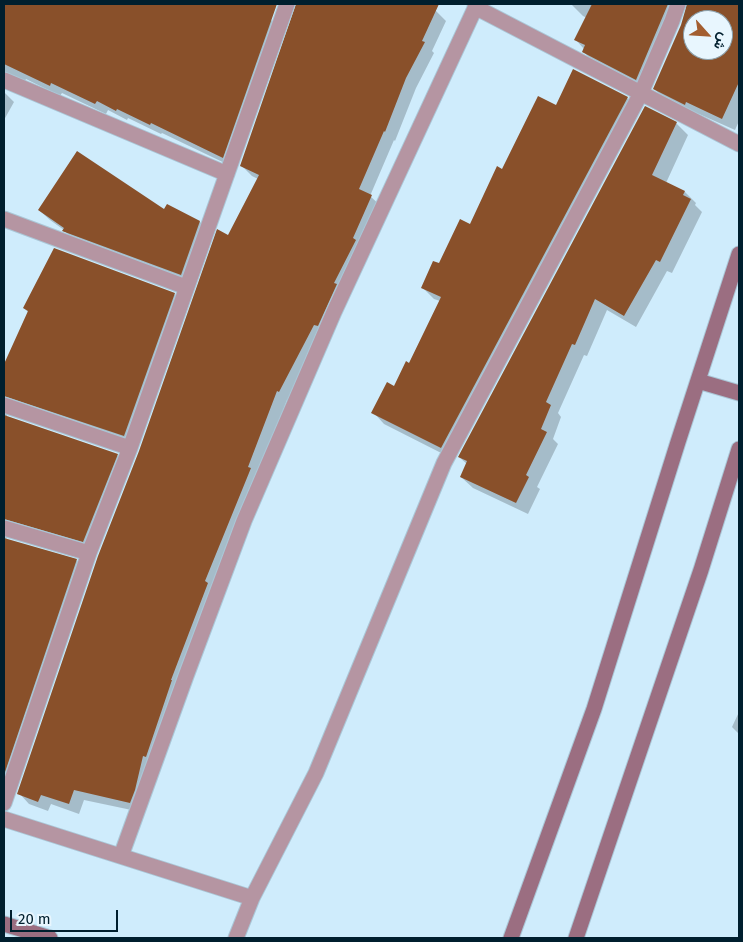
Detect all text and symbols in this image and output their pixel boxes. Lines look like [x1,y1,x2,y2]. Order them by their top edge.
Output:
north arrow [683,10,733,60]
text: ش [710,30,732,53]
scale bar [12,900,120,932]
text: 20 m [18,910,51,928]

